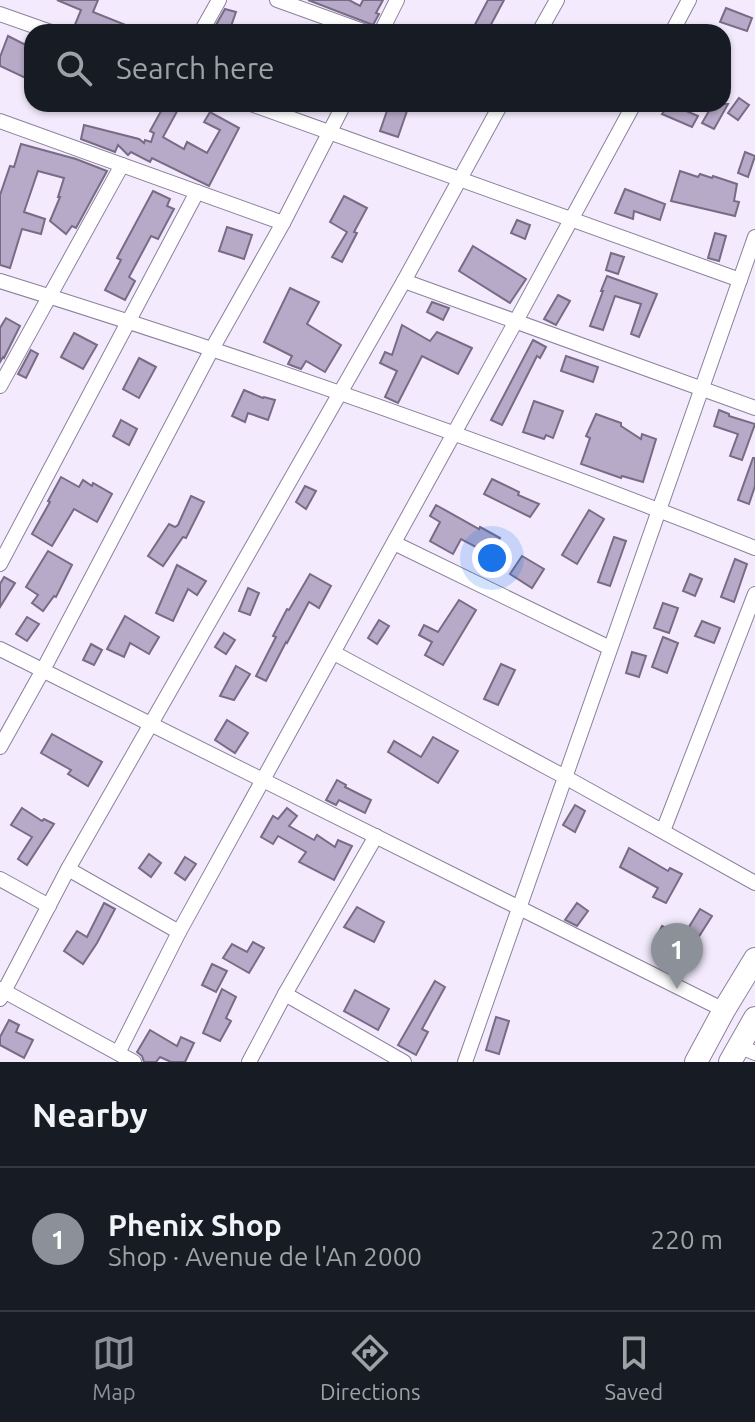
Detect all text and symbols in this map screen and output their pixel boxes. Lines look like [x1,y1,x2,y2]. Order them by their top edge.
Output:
search box [24,24,731,112]
icon: search [52,46,96,90]
text: Search here [116,51,275,85]
your location [472,538,512,578]
pin: 1 [651,923,703,989]
text: Nearby [32,1095,147,1133]
text: Phenix Shop [108,1208,282,1242]
text: 1 [51,1225,65,1254]
text: 220 m [651,1225,723,1254]
text: Shop · Avenue de l'An 2000 [108,1242,422,1271]
tab: Map [92,1331,136,1404]
tab: Directions [320,1331,421,1404]
tab: Saved [604,1331,663,1404]

